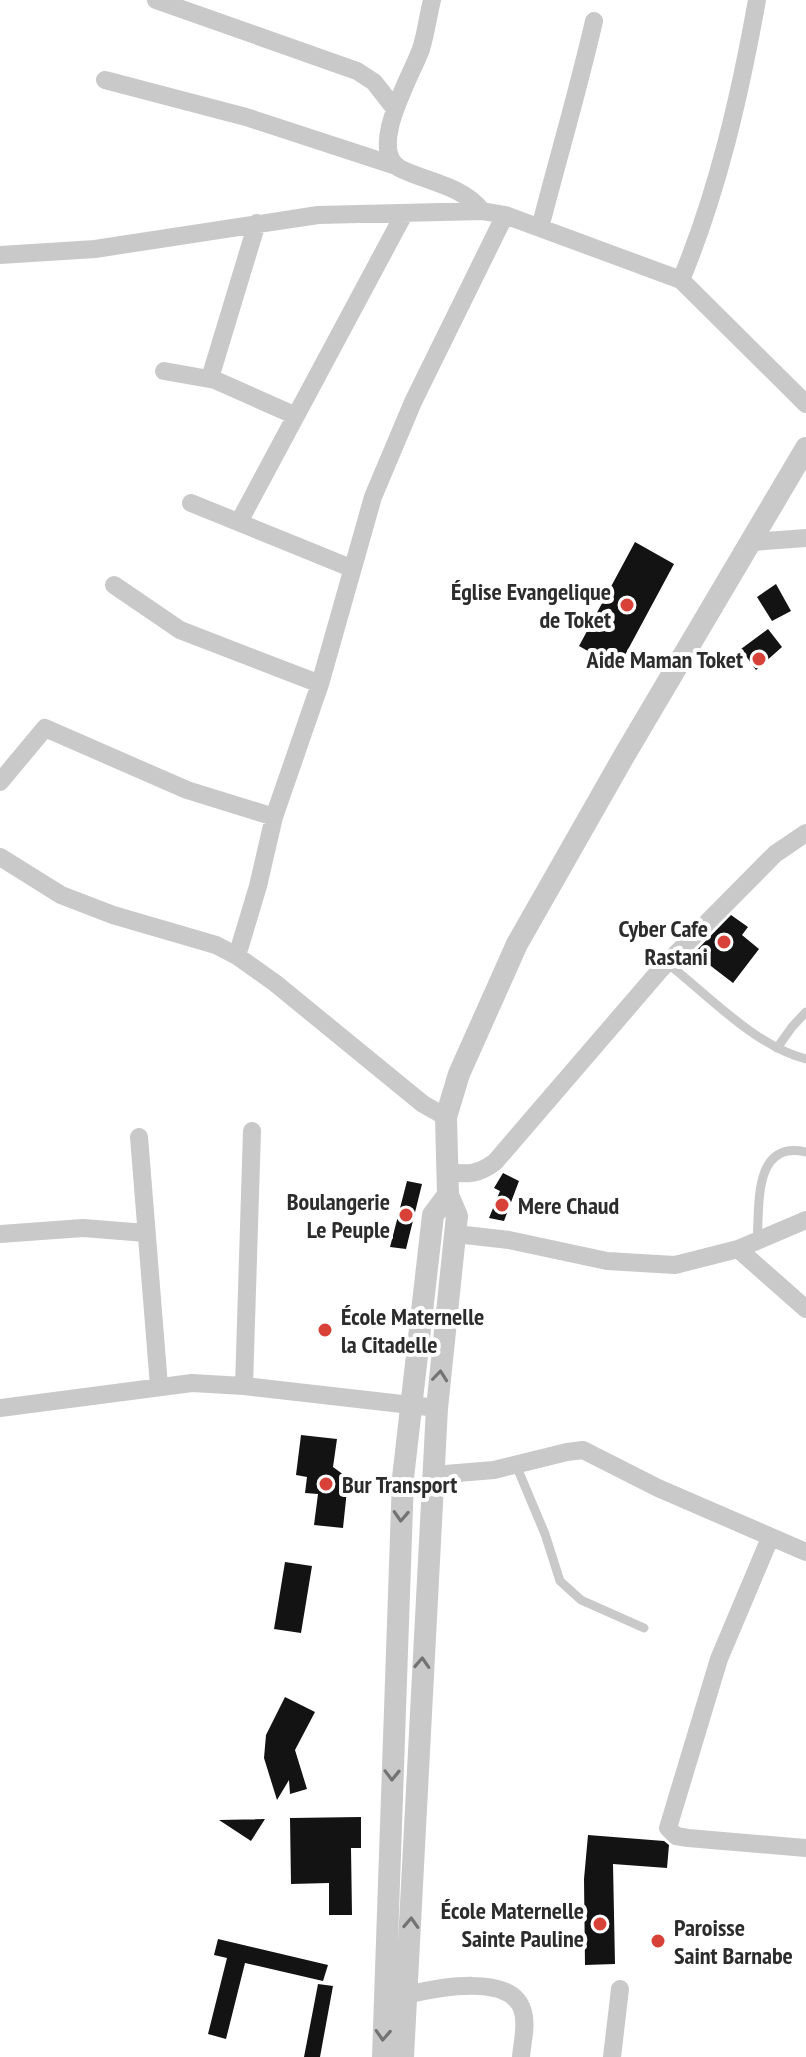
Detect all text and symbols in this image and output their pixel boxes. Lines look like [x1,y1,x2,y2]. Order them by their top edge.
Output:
place label: Église Evangelique de Toket [451,576,611,635]
marker: Église Evangelique de Toket [618,596,636,614]
place label: Aide Maman Toket [586,644,743,675]
marker: Aide Maman Toket [750,650,768,668]
place label: Cyber Cafe Rastani [619,913,708,972]
marker: Cyber Cafe Rastani [715,933,733,951]
place label: Boulangerie Le Peuple [287,1186,390,1245]
place label: Mere Chaud [518,1190,619,1221]
marker: Mere Chaud [493,1196,511,1214]
marker: Boulangerie Le Peuple [397,1206,415,1224]
place label: École Maternelle la Citadelle [341,1301,484,1360]
marker: École Maternelle la Citadelle [316,1321,334,1339]
one-way arrow [432,1369,449,1382]
place label: Bur Transport [342,1469,457,1500]
marker: Bur Transport [317,1475,335,1493]
one-way arrow [392,1510,409,1523]
one-way arrow [413,1657,430,1670]
one-way arrow [383,1769,401,1782]
place label: École Maternelle Sainte Pauline [441,1895,584,1954]
place label: Paroisse Saint Barnabe [674,1912,793,1971]
marker: École Maternelle Sainte Pauline [591,1915,609,1933]
one-way arrow [402,1916,419,1929]
marker: Paroisse Saint Barnabe [649,1932,667,1950]
one-way arrow [375,2029,392,2042]

